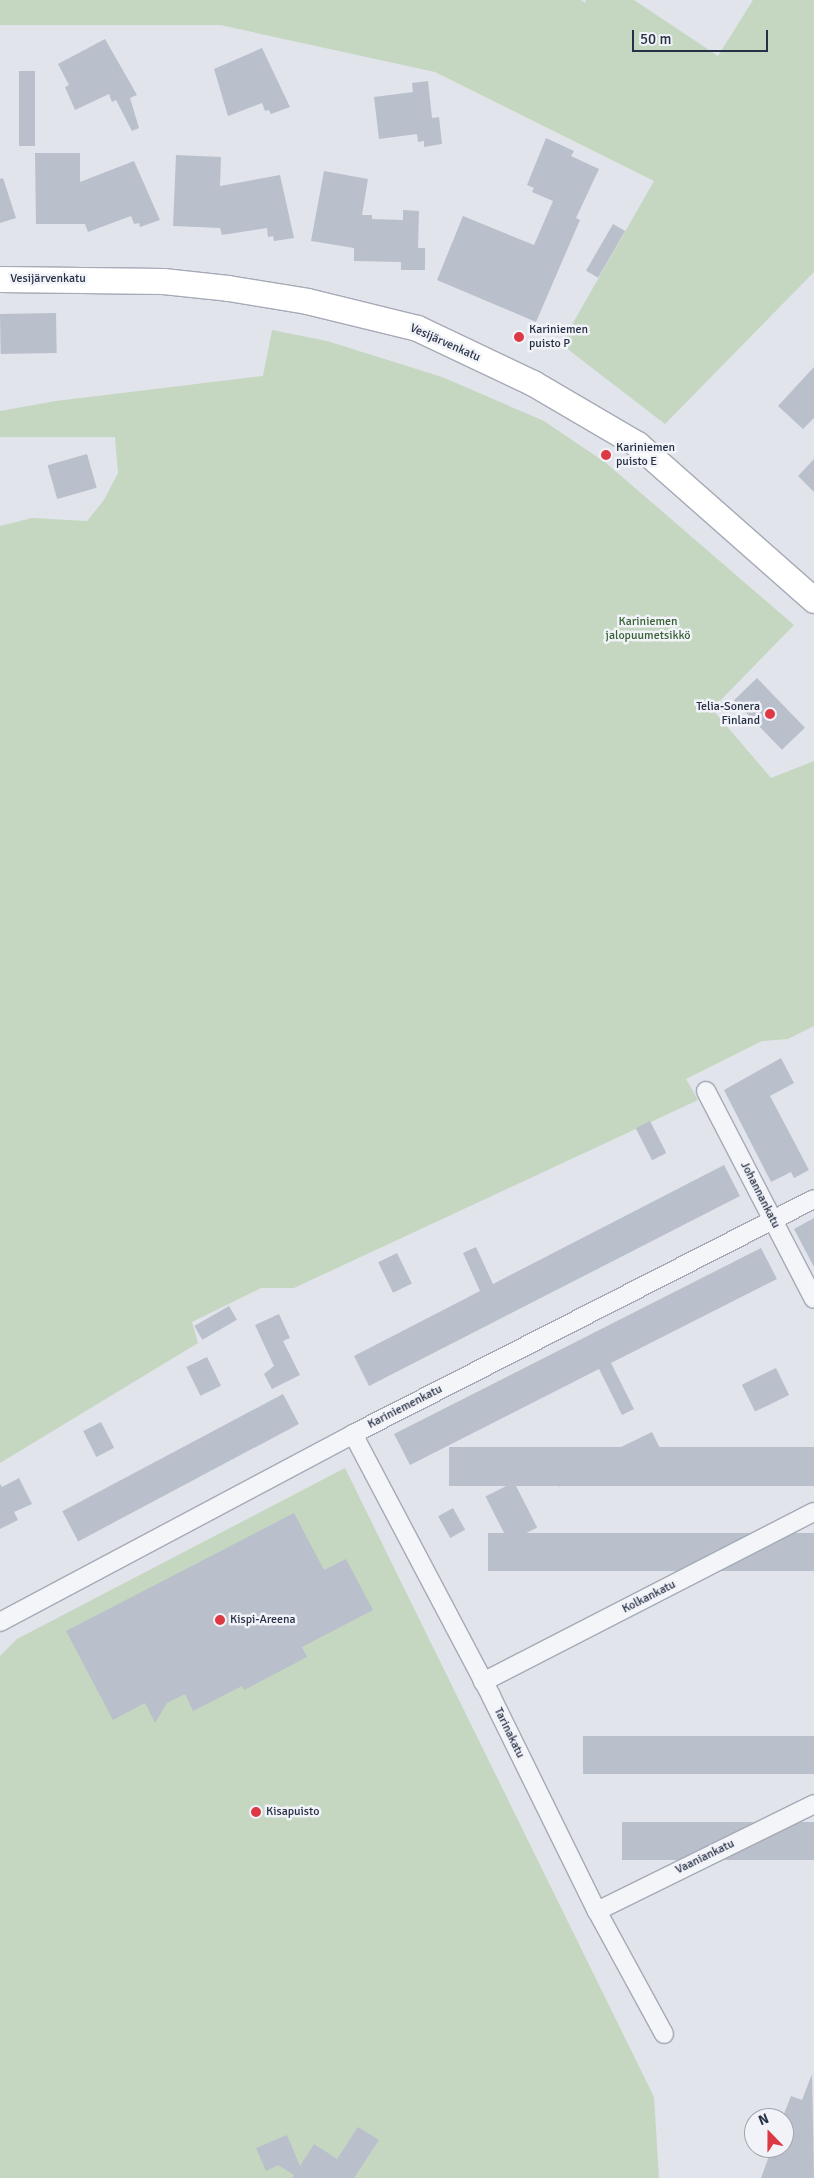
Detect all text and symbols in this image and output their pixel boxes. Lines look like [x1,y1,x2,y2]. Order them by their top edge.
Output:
scale bar [634,20,770,52]
text: 50 m [640,30,671,48]
street label: Vesijärvenkatu [10,272,86,286]
street label: Vesijärvenkatu [408,321,482,365]
place label: Kariniemen puisto P [529,323,588,351]
marker: Kariniemen puisto P [513,331,525,343]
place label: Kariniemen puisto E [616,441,675,469]
marker: Kariniemen puisto E [600,449,612,461]
park label: Kariniemen jalopuumetsikkö [606,615,690,643]
place label: Telia-Sonera Finland [696,700,760,728]
marker: Telia-Sonera Finland [764,708,776,720]
street label: Johannankatu [737,1159,783,1231]
street label: Kariniemenkatu [365,1382,445,1432]
street label: Kolkankatu [620,1577,678,1617]
place label: Kispi-Areena [230,1613,296,1627]
marker: Kispi-Areena [214,1614,226,1626]
street label: Tarinakatu [491,1705,527,1761]
place label: Kisapuisto [266,1805,319,1819]
marker: Kisapuisto [250,1806,262,1818]
street label: Vaaniankatu [673,1837,737,1877]
north arrow [744,2108,794,2158]
text: N [756,2110,771,2129]

